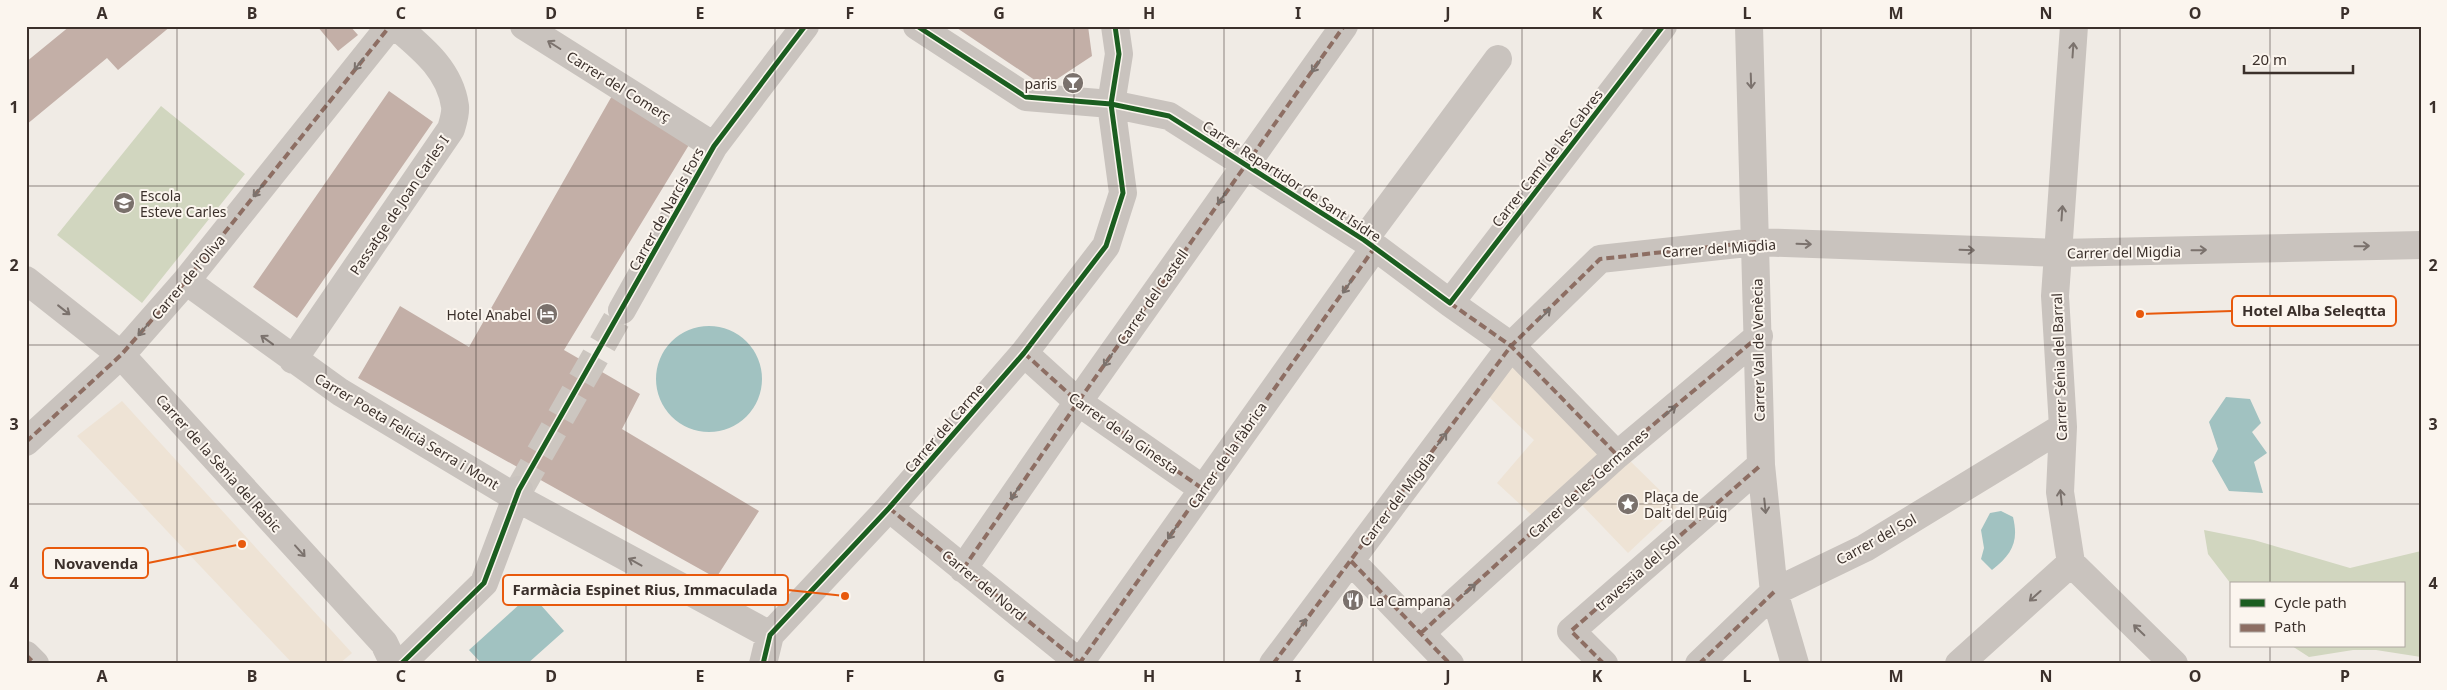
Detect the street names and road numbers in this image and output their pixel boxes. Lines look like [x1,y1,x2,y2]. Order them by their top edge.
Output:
street label: Carrer del Comerç [563,46,675,126]
street label: Carrer Camí de les Cabres [1487,85,1607,231]
street label: Carrer Repartidor de Sant Isidre [1199,116,1385,246]
street label: Passatge de Joan Carles I [345,131,453,278]
street label: Carrer de Narcís Fors [624,144,708,274]
street label: Carrer de l'Oliva [147,231,229,323]
street label: Carrer del Migdia [1661,235,1777,261]
street label: Carrer del Migdia [2067,242,2181,262]
street label: Carrer del Castell [1112,245,1192,349]
street label: Carrer Vall de Venècia [1747,278,1769,422]
street label: Carrer Sénia del Barral [2047,293,2071,441]
street label: Carrer Poeta Felicià Serra i Mont [312,368,502,494]
street label: Carrer del Carme [900,379,988,477]
street label: Carrer de la Ginesta [1065,388,1183,478]
street label: Carrer de la Sènia del Rabic [152,390,286,536]
street label: Carrer de la fàbrica [1183,398,1271,512]
street label: Carrer de les Germanes [1524,424,1652,542]
street label: Carrer del Migdia [1355,448,1439,550]
street label: Carrer del Sol [1833,509,1919,569]
street label: travessia del Sol [1591,531,1683,615]
street label: Carrer del Nord [938,545,1030,625]

